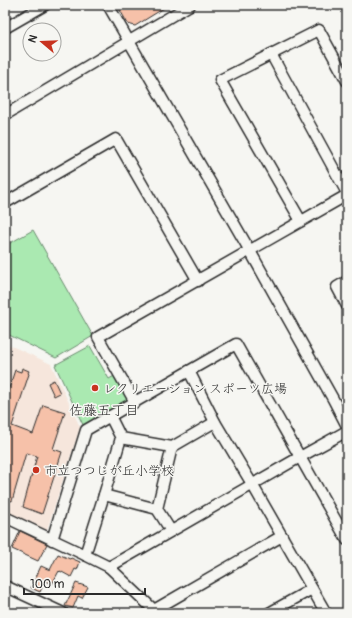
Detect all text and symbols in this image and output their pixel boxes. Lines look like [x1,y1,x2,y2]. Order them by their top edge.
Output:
north arrow [22,22,62,62]
text: N [26,33,41,45]
place label: レクリエーション スポーツ広場 [103,381,287,397]
marker: レクリエーション スポーツ広場 [90,383,100,393]
district label: 佐藤五丁目 [69,402,139,419]
place label: 市立つつじが丘小学校 [44,463,174,479]
marker: 市立つつじが丘小学校 [31,465,41,475]
scale bar [24,570,145,596]
text: 100 m [30,577,65,592]

